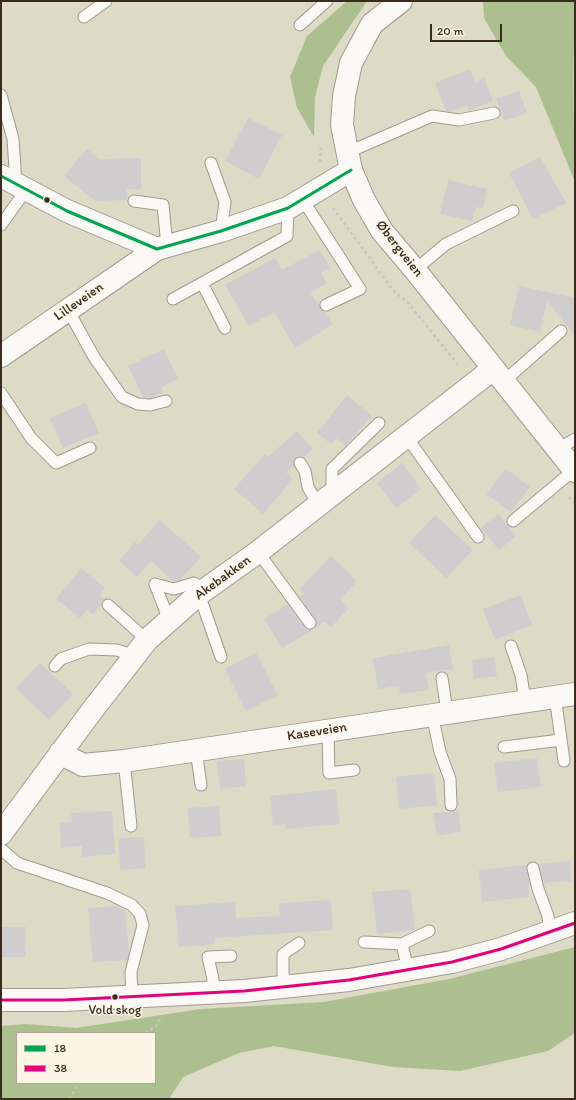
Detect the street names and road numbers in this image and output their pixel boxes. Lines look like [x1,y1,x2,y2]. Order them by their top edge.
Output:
street label: Øbergveien [372,217,426,281]
street label: Lilleveien [51,279,107,325]
street label: Akebakken [192,552,254,604]
street label: Kaseveien [286,719,348,745]

